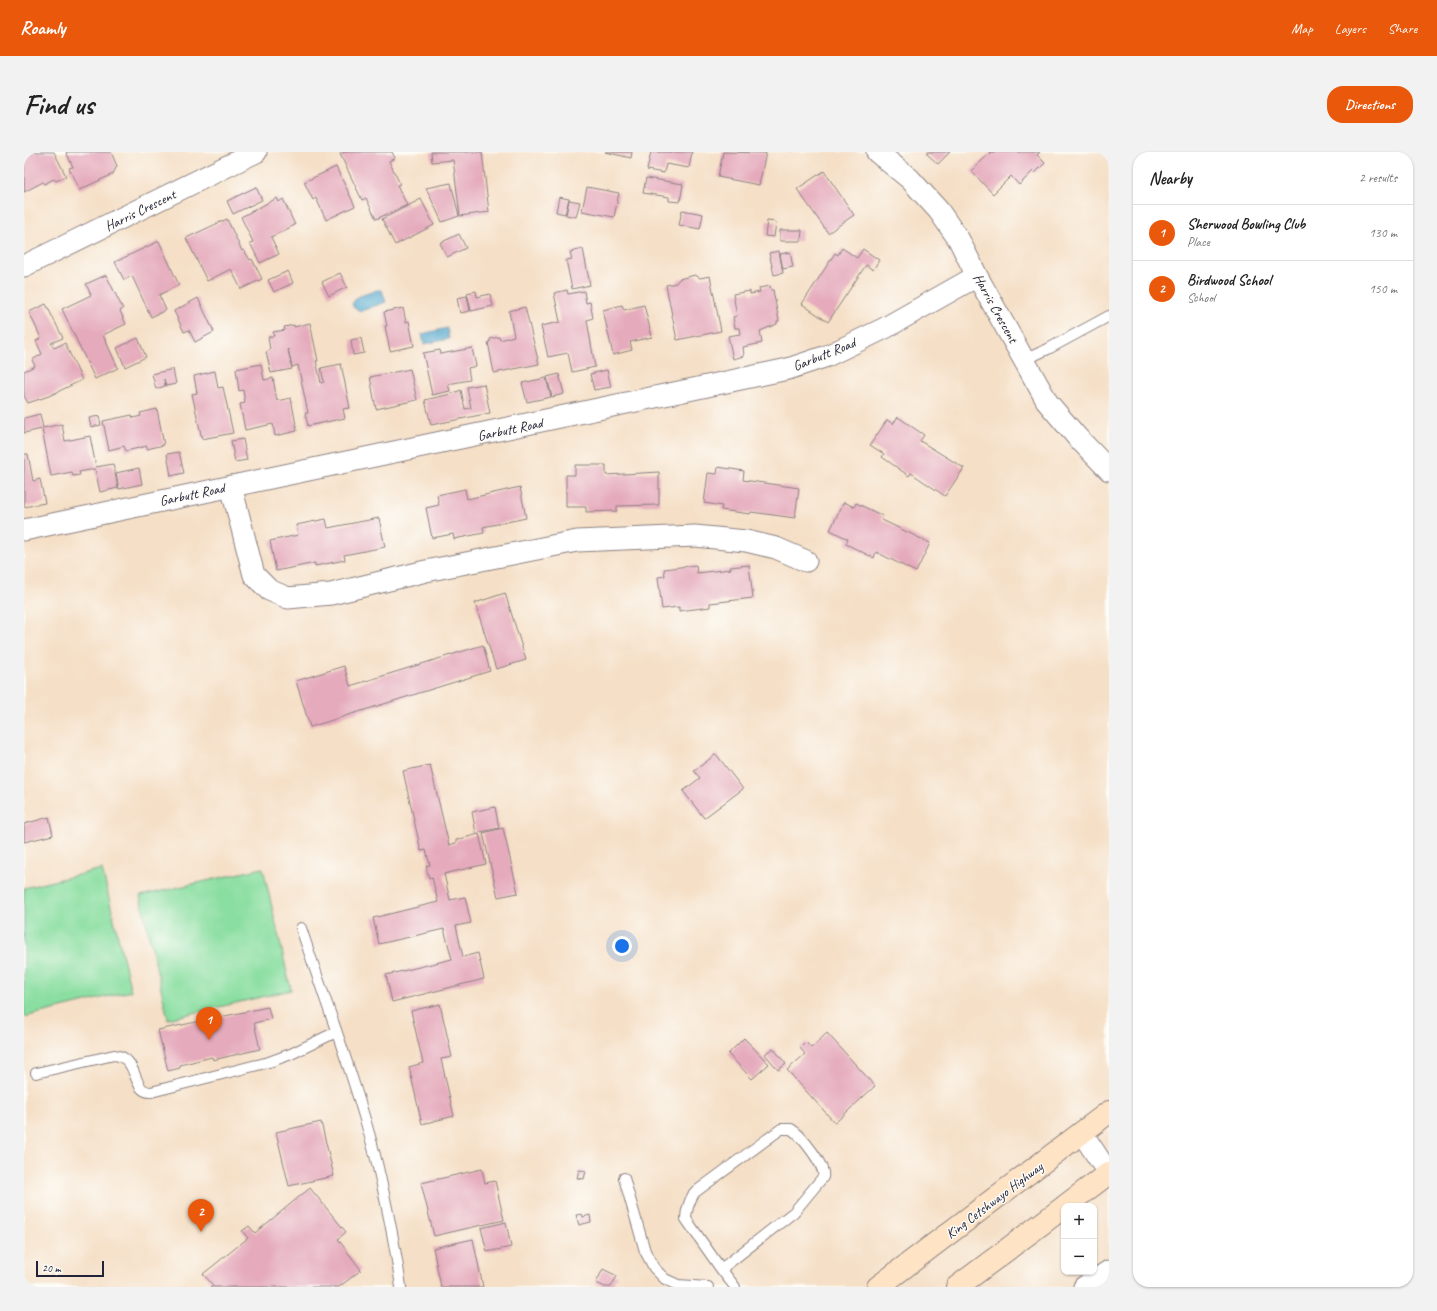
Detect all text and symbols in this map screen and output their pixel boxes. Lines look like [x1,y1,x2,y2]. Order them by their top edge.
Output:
text: Roamly [20,16,66,40]
text: Map [1291,20,1313,37]
text: Layers [1335,20,1366,37]
text: Share [1388,20,1417,37]
button: Directions [1327,86,1413,123]
text: Find us [24,87,94,122]
text: Nearby [1149,168,1192,189]
text: 2 results [1359,170,1397,186]
street label: Harris Crescent [102,185,180,235]
text: Sherwood Bowling Club [1187,215,1305,234]
text: 1 [1159,225,1165,241]
text: 130 m [1369,225,1397,241]
text: Place [1187,234,1210,250]
street label: Harris Crescent [970,271,1022,347]
text: Birdwood School [1187,271,1271,290]
text: 2 [1159,281,1165,297]
text: 150 m [1369,281,1397,297]
text: School [1187,290,1215,306]
street label: Garbutt Road [790,333,860,375]
street label: Garbutt Road [476,414,547,445]
street label: Garbutt Road [158,479,229,510]
your location [612,936,632,956]
pin: 1 [196,1007,222,1040]
street label: King Cetshwayo Highway [942,1158,1047,1242]
pin: 2 [188,1199,214,1232]
map controls [1061,1203,1097,1275]
button: + [1061,1203,1097,1239]
button: − [1061,1239,1097,1275]
scale bar [36,1259,104,1278]
text: 20 m [42,1261,61,1275]

